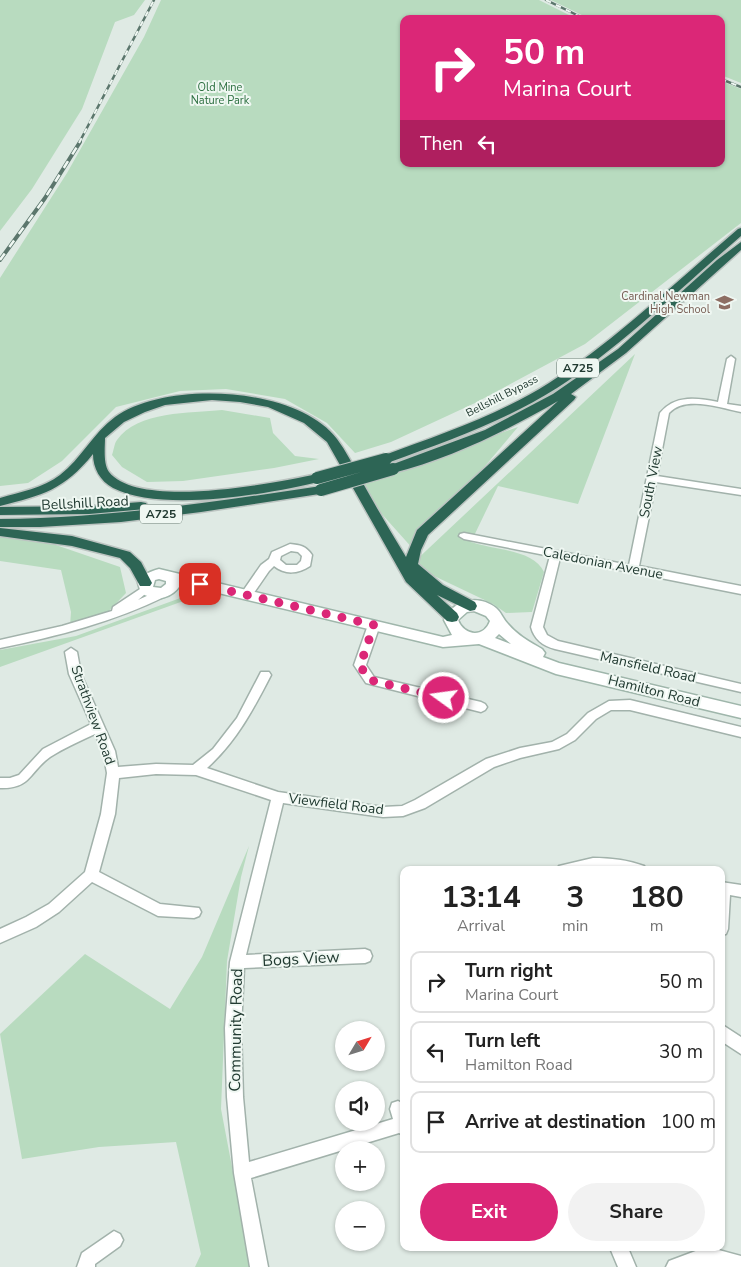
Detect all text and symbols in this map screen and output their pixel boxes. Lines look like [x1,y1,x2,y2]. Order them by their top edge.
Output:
text: 50 m [503,29,585,76]
icon: right [420,35,485,100]
text: Marina Court [503,74,631,104]
park label: Old Mine Nature Park [191,80,250,108]
icon: left [473,130,501,158]
text: Then [420,131,463,157]
place label: Cardinal Newman High School [621,289,711,317]
school or university icon: Cardinal Newman High School [714,292,734,312]
road number: A725 [557,358,599,378]
street label: Bellshill Bypass [463,371,541,421]
street label: South View [635,444,667,520]
street label: Bellshill Road [41,491,129,515]
road number: A725 [140,504,182,524]
street label: Caledonian Avenue [541,542,665,584]
pin [179,563,221,605]
icon: arrive [186,570,214,598]
street label: Mansfield Road [598,647,698,687]
street label: Strathview Road [66,663,120,767]
street label: Hamilton Road [606,670,702,712]
position arrow [417,671,469,723]
street label: Viewfield Road [286,789,385,819]
text: 13:14 [441,877,521,918]
text: 3 [566,877,584,918]
text: 180 [630,877,684,918]
text: Arrival [457,915,505,937]
text: min [562,915,588,937]
text: m [650,915,664,937]
street label: Bogs View [262,946,341,972]
text: Turn right [465,958,552,984]
street label: Community Road [224,968,248,1092]
icon: right [422,968,450,996]
text: 50 m [659,969,703,995]
text: Marina Court [465,984,558,1006]
north arrow [335,1021,385,1071]
map controls [335,1021,385,1251]
text: Turn left [465,1028,540,1054]
icon: left [422,1038,450,1066]
text: 30 m [659,1039,703,1065]
text: Hamilton Road [465,1054,573,1076]
button: sound [335,1081,385,1131]
icon: arrive [422,1108,450,1136]
text: Arrive at destination [465,1109,646,1135]
text: 100 m [661,1109,716,1135]
button: + [335,1141,385,1191]
button: Exit [420,1183,558,1241]
button: Share [568,1183,705,1241]
button: − [335,1201,385,1251]

